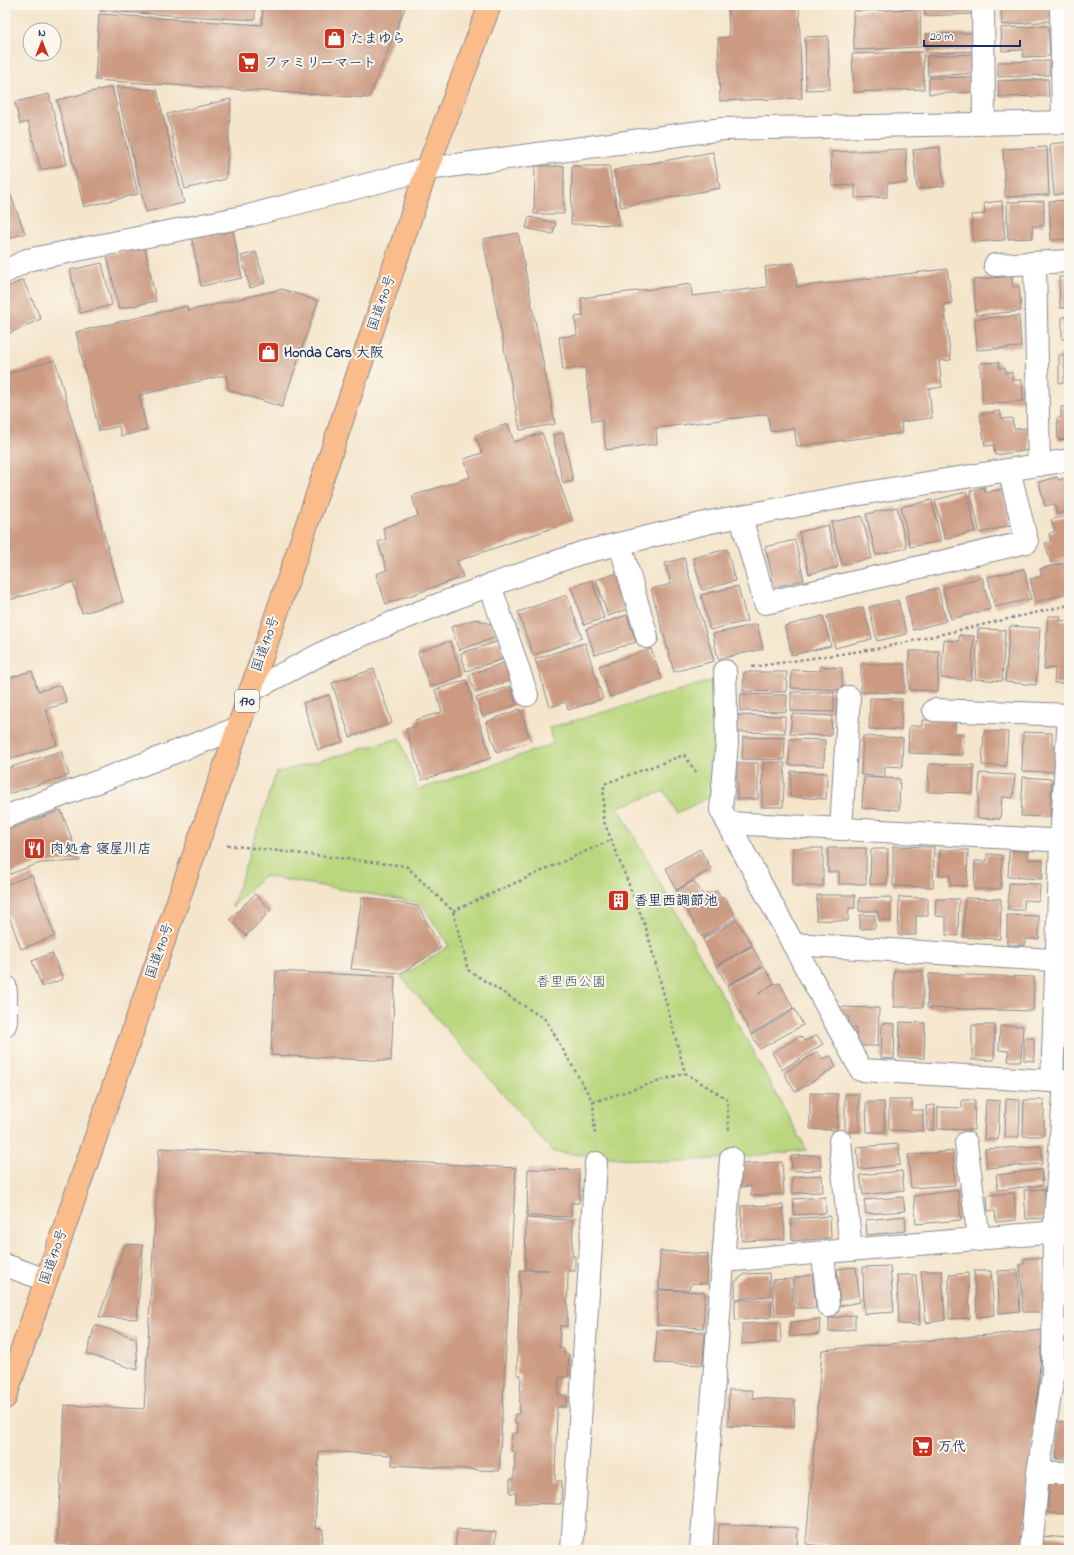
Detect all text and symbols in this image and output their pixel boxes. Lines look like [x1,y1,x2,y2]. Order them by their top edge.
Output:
north arrow [22,22,62,62]
scale bar [924,22,1020,48]
text: N [38,25,46,41]
shop icon: たまゆら [322,26,348,52]
text: 20 m [930,28,953,46]
place label: たまゆら [350,29,406,50]
supermarket icon: ファミリーマート [236,50,262,76]
place label: ファミリーマート [264,53,377,74]
street label: 国道170号 [363,272,401,334]
shop icon: Honda Cars 大阪 [255,340,281,366]
place label: Honda Cars 大阪 [284,343,383,364]
street label: 国道170号 [247,613,285,675]
road number: 170 [235,690,259,712]
restaurant icon: 肉処倉 寝屋川店 [21,836,47,862]
place label: 肉処倉 寝屋川店 [50,839,152,860]
building icon: 香里西調節池 [606,888,632,914]
place label: 香里西調節池 [634,891,718,912]
street label: 国道170号 [141,920,179,982]
park label: 香里西公園 [536,972,606,993]
street label: 国道170号 [35,1226,73,1288]
supermarket icon: 万代 [910,1434,936,1460]
place label: 万代 [938,1437,966,1458]

